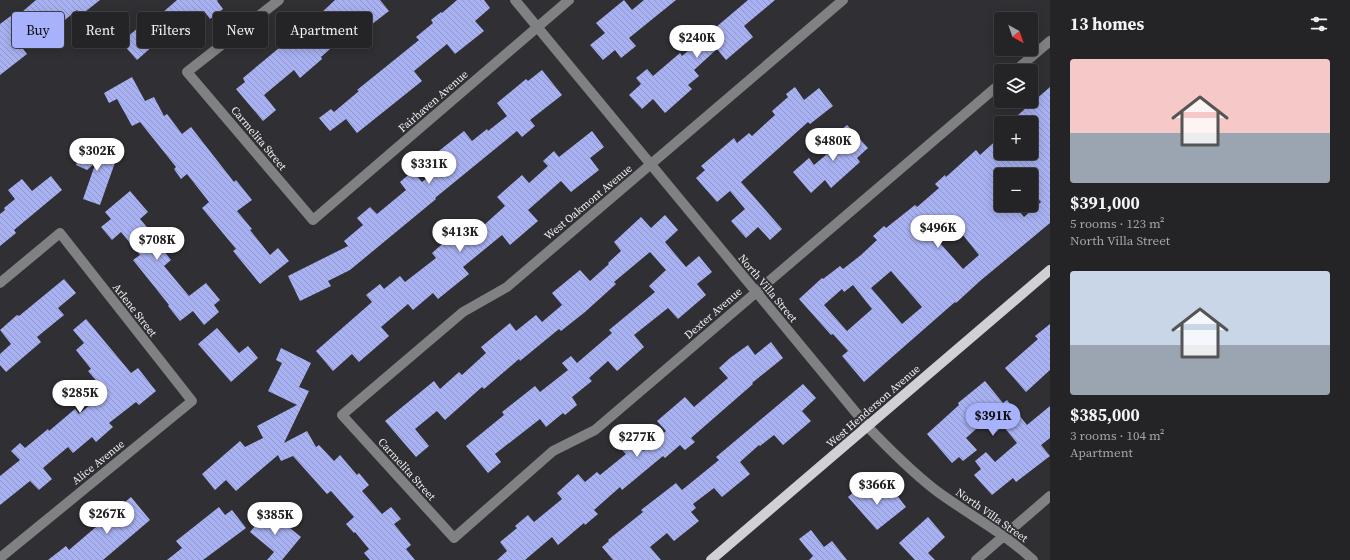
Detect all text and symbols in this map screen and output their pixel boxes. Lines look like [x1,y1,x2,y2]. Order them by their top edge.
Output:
chip: Buy [12,12,64,48]
chip: Rent [72,12,129,48]
chip: Filters [137,12,205,48]
chip: New [213,12,268,48]
chip: Apartment [276,12,372,48]
north arrow [994,12,1038,56]
map controls [994,12,1038,212]
text: 13 homes [1070,12,1144,36]
icon: filters [1308,13,1330,35]
pin: $240K [669,25,725,59]
text: $240K [678,29,716,46]
button: layers [994,64,1038,108]
street label: Fairhaven Avenue [395,67,472,136]
icon: home [1164,85,1236,157]
street label: Carmelita Street [227,103,290,174]
button: + [994,116,1038,160]
pin: $480K [805,128,861,162]
text: $480K [814,132,852,149]
pin: $302K [69,138,125,172]
text: $302K [78,142,116,159]
pin: $331K [401,151,457,185]
text: $331K [410,155,448,172]
street label: West Oakmont Avenue [541,161,636,244]
button: − [994,168,1038,212]
text: $391,000 [1070,191,1140,215]
pin: $496K [910,215,966,249]
text: 5 rooms · 123 m² [1070,215,1165,232]
pin: $413K [432,219,488,253]
text: $496K [919,219,957,236]
text: $413K [441,223,479,240]
pin: $708K [129,227,185,261]
text: $708K [138,231,176,248]
text: North Villa Street [1070,232,1170,249]
street label: North Villa Street [735,251,801,326]
street label: Arlene Street [109,280,160,340]
street label: Dexter Avenue [681,284,746,343]
icon: home [1164,297,1236,369]
street label: West Henderson Avenue [823,361,924,451]
pin: $285K [52,380,108,414]
text: $285K [61,384,99,401]
pin: $391K [965,403,1021,437]
text: $385,000 [1070,403,1140,427]
text: $391K [974,407,1012,424]
pin: $277K [609,424,665,458]
text: 3 rooms · 104 m² [1070,427,1165,444]
text: $277K [618,428,656,445]
street label: Carmelita Street [375,435,439,504]
street label: Alice Avenue [69,436,128,488]
text: Apartment [1070,444,1133,461]
pin: $366K [849,472,905,506]
text: $366K [858,476,896,493]
street label: North Villa Street [953,485,1031,546]
pin: $267K [79,501,135,535]
pin: $385K [247,502,303,536]
text: $267K [88,505,126,522]
text: $385K [256,506,294,523]

